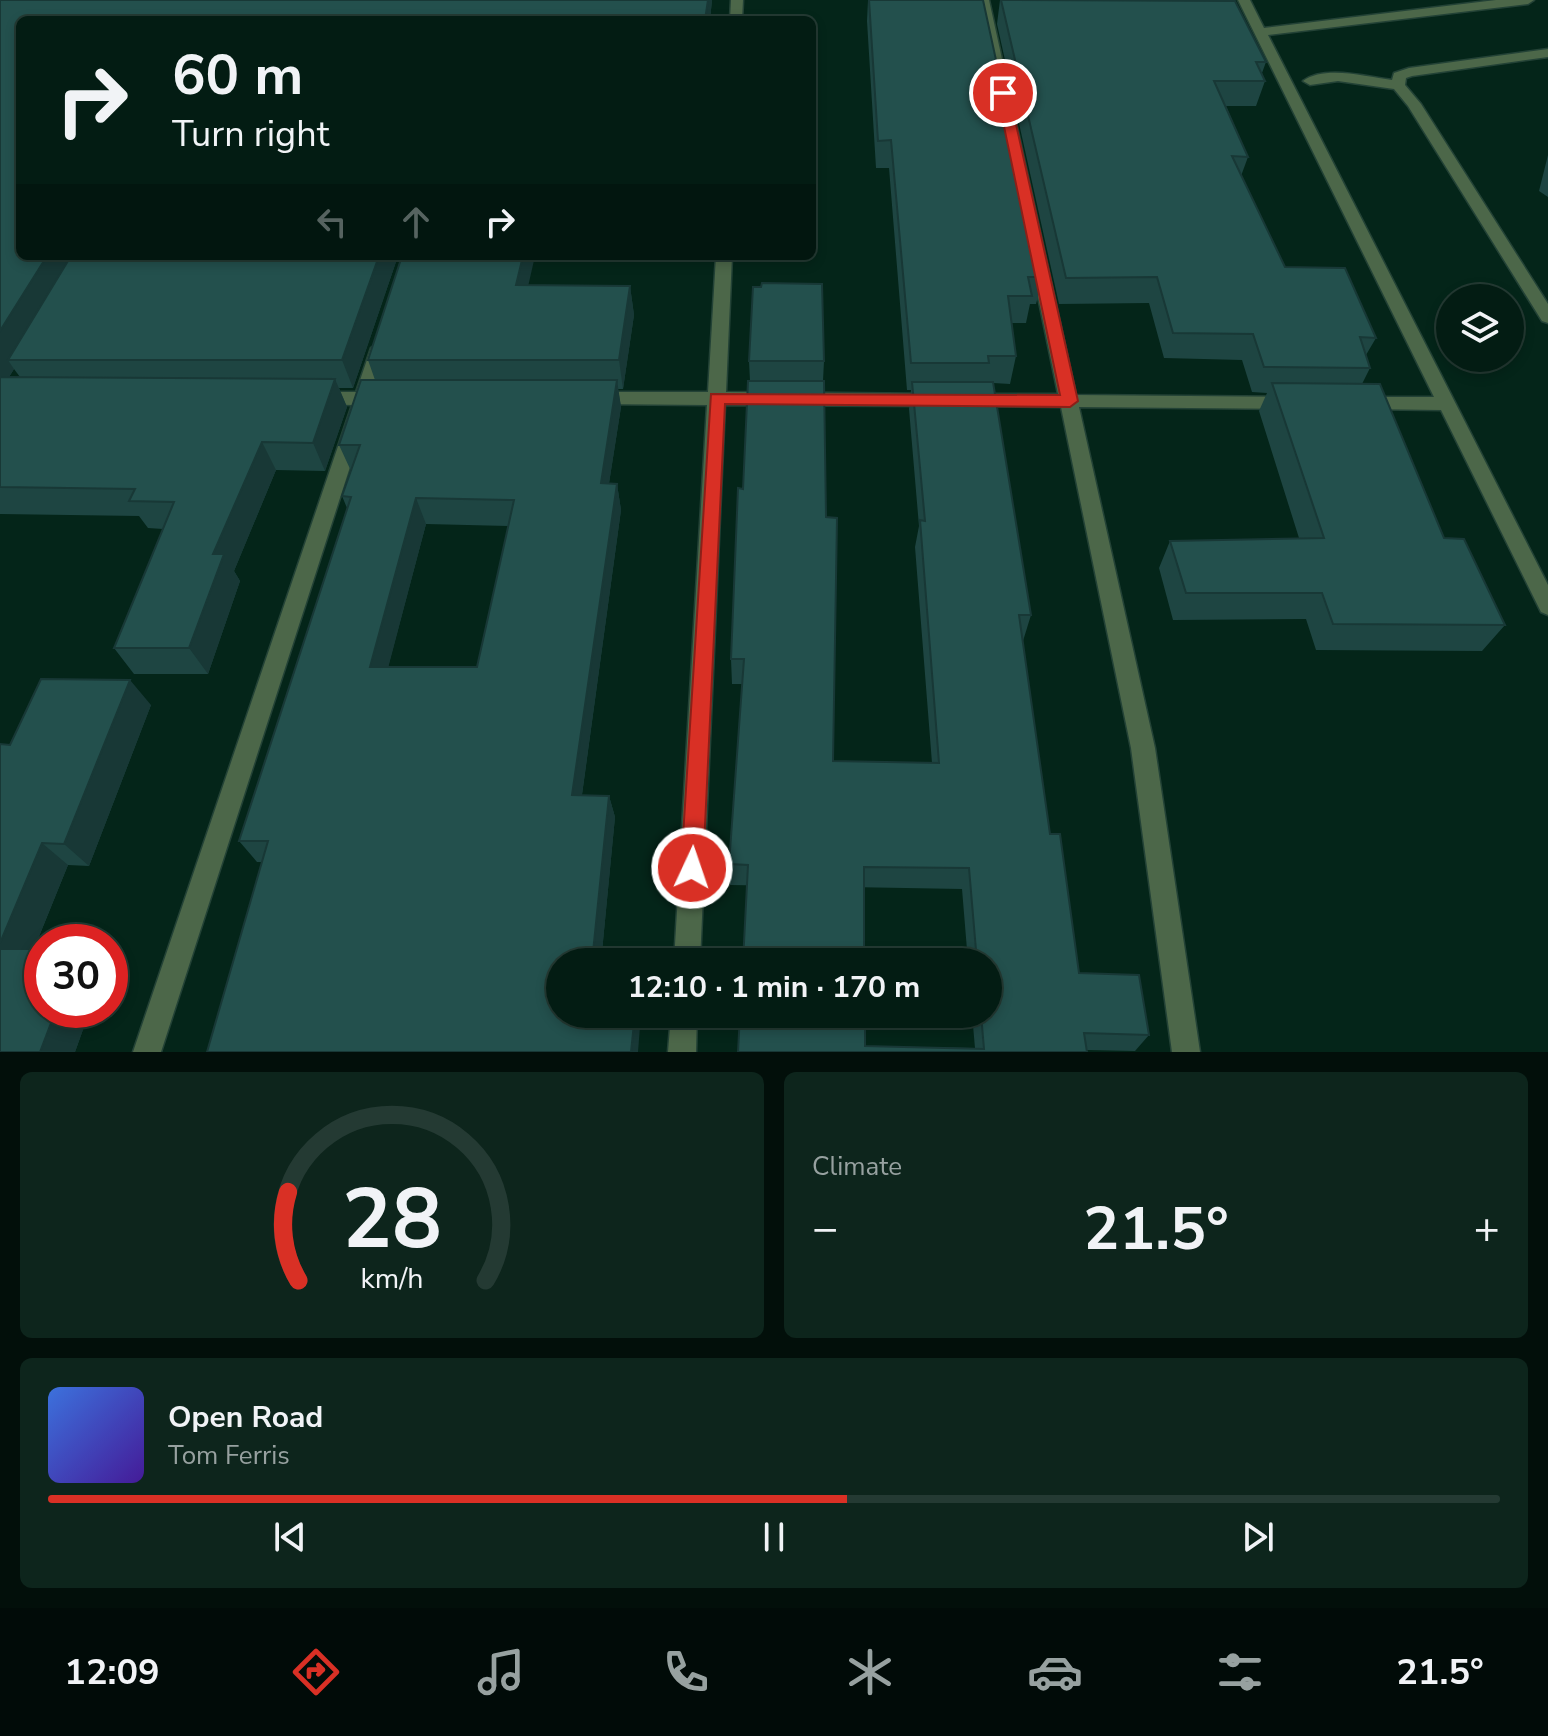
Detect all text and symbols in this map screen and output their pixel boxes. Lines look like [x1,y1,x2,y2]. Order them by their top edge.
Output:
text: 60 m [172,37,303,114]
icon: right [40,48,144,152]
pin [969,59,1037,127]
icon: arrive [981,71,1025,115]
text: Turn right [172,110,329,159]
icon: left [310,200,354,244]
icon: ahead [394,200,438,244]
icon: right [478,200,522,244]
map controls [1436,284,1524,372]
button: layers [1436,284,1524,372]
position arrow [650,826,734,910]
speed limit sign: 30 [24,924,128,1028]
text: 12:10 · 1 min · 170 m [628,967,920,1008]
text: Climate [812,1149,902,1184]
text: 28 [342,1163,442,1276]
text: 21.5° [1083,1188,1229,1270]
text: − [812,1199,838,1259]
text: + [1474,1199,1500,1259]
text: km/h [361,1259,423,1298]
text: Open Road [168,1397,323,1438]
text: Tom Ferris [168,1438,290,1473]
icon: previous [268,1515,312,1559]
icon: pause [752,1515,796,1559]
icon: next [1236,1515,1280,1559]
icon: directions [288,1644,344,1700]
icon: music [473,1644,529,1700]
icon: phone [658,1644,714,1700]
icon: climate [842,1644,898,1700]
icon: car [1027,1644,1083,1700]
icon: filters [1212,1644,1268,1700]
text: 12:09 [64,1648,160,1697]
text: 21.5° [1396,1648,1484,1697]

